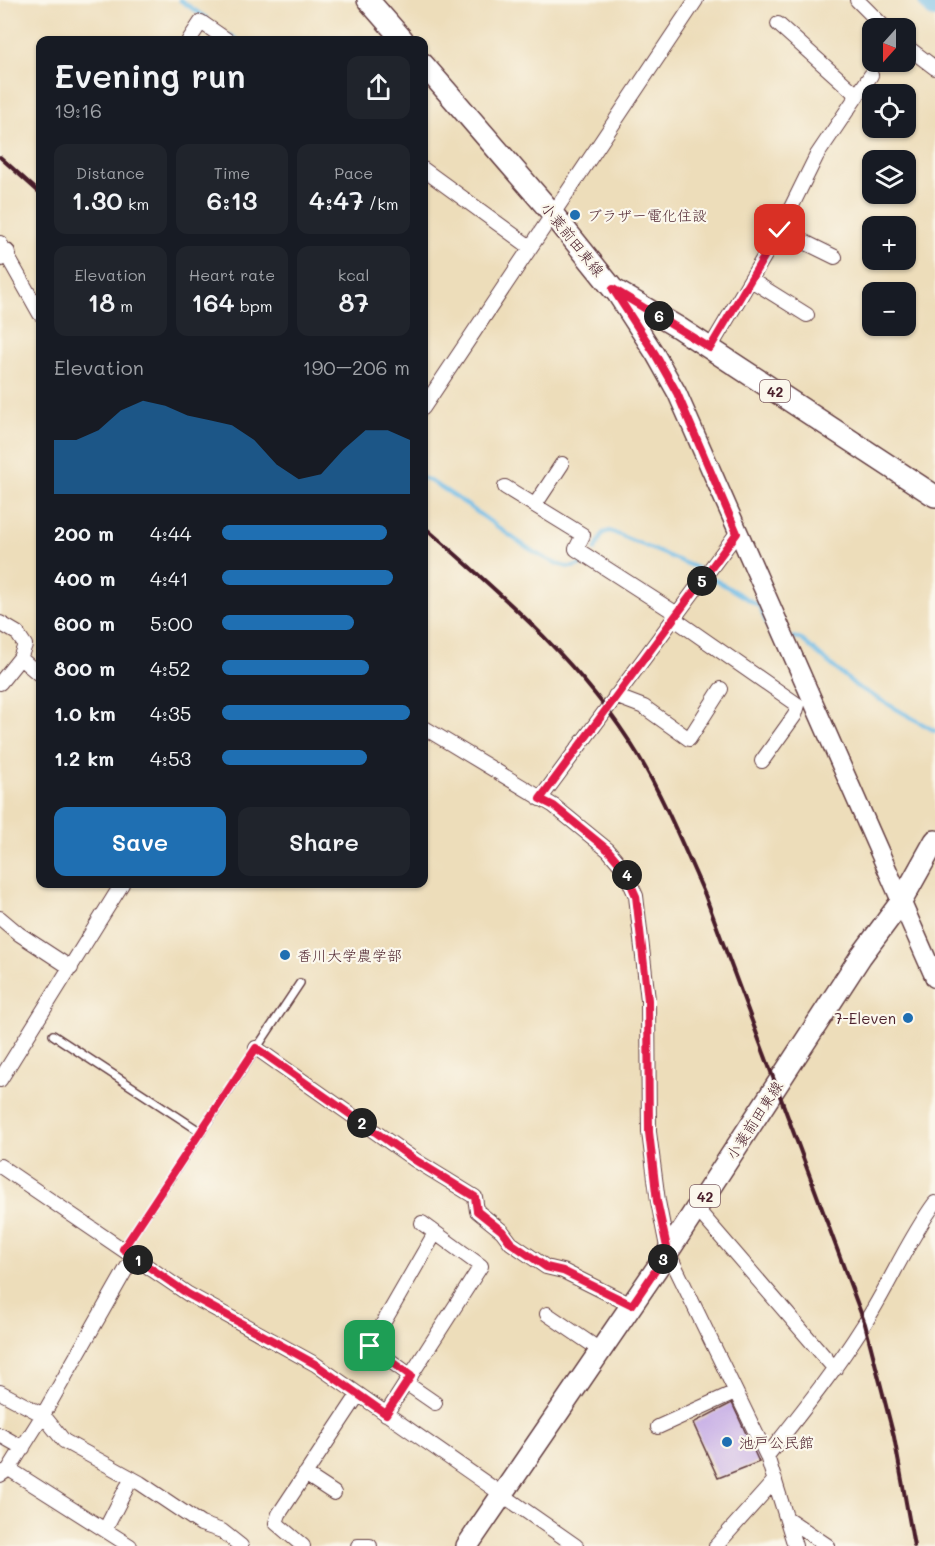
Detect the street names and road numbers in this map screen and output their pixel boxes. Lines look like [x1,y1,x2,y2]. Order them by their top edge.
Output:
street label: 小蓑前田東線 [537,198,609,280]
road number: 42 [760,380,790,402]
street label: 小蓑前田東線 [721,1077,787,1163]
road number: 42 [690,1185,720,1207]

